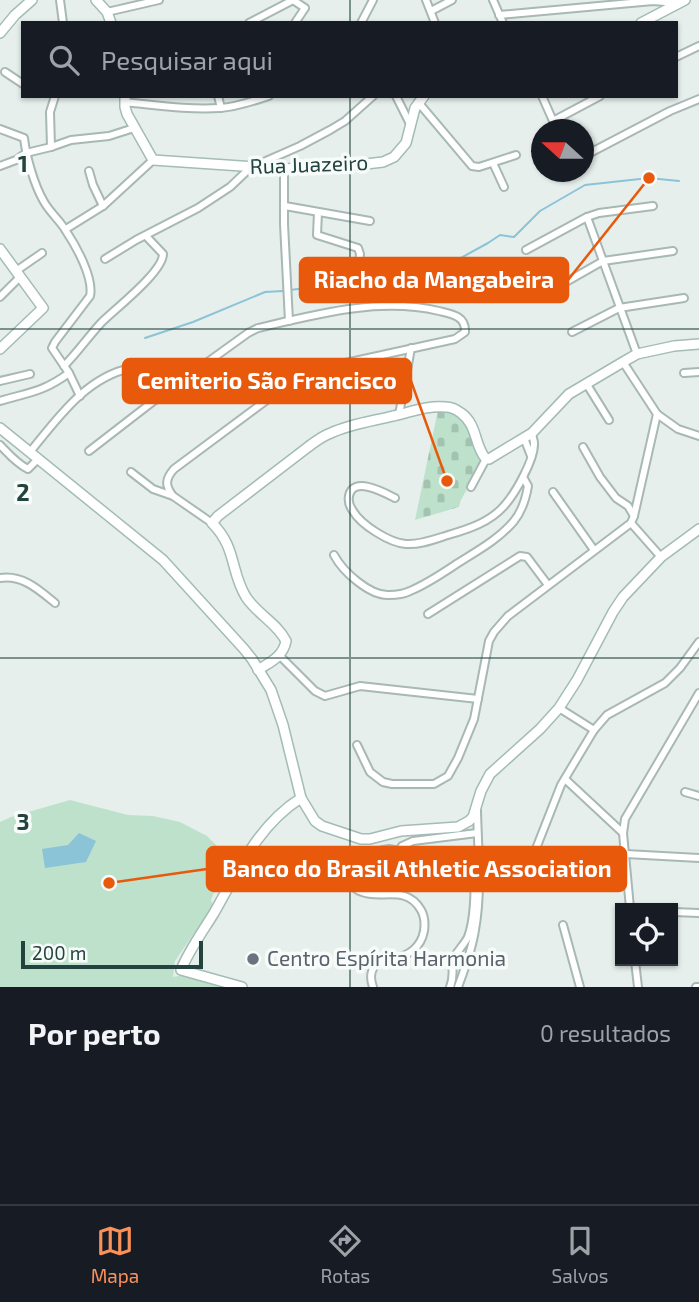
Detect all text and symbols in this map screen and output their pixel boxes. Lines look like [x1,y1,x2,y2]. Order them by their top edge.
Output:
search box [21,21,678,98]
icon: search [45,41,83,79]
text: Pesquisar aqui [101,44,273,75]
north arrow [531,119,594,182]
text: 1 [18,149,28,177]
street label: Rua Juazeiro [249,149,369,178]
callout: Riacho da Mangabeira [300,258,568,302]
text: Riacho da Mangabeira [314,265,554,293]
callout: Cemiterio São Francisco [123,359,411,403]
text: Cemiterio São Francisco [137,366,397,394]
text: 2 [16,478,30,506]
text: 3 [16,807,30,835]
callout: Banco do Brasil Athletic Association [207,847,626,891]
text: Banco do Brasil Athletic Association [222,854,612,882]
map controls [615,903,678,966]
button: locate [615,903,678,966]
scale bar [21,938,203,970]
text: 200 m [32,941,86,964]
place label: Centro Espírita Harmonia [267,945,506,970]
marker: Centro Espírita Harmonia [245,951,261,967]
text: Por perto [28,1015,161,1051]
text: 0 resultados [540,1019,671,1047]
tab: Mapa [91,1222,139,1287]
tab: Rotas [321,1222,370,1287]
tab: Salvos [552,1222,608,1287]

